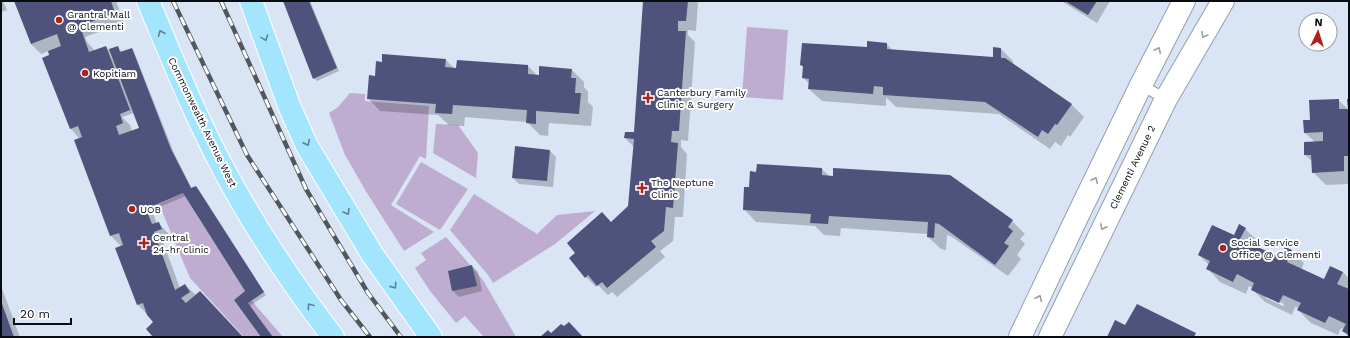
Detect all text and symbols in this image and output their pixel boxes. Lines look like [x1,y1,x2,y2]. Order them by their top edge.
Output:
place label: Grantral Mall @ Clementi [67,9,130,32]
north arrow [1298,12,1338,52]
marker: Grantral Mall @ Clementi [54,15,64,25]
text: N [1314,16,1323,29]
one-way arrow [158,29,166,36]
one-way arrow [1201,31,1208,38]
one-way arrow [260,34,268,41]
one-way arrow [1153,47,1161,54]
street label: Commonwealth Avenue West [166,56,239,190]
marker: Kopitiam [80,68,90,78]
place label: Kopitiam [93,68,136,79]
place label: Canterbury Family Clinic & Surgery [657,87,747,110]
marker: Canterbury Family Clinic & Surgery [642,92,654,104]
street label: Clementi Avenue 2 [1107,124,1158,211]
one-way arrow [302,139,309,147]
one-way arrow [1090,176,1098,184]
place label: The Neptune Clinic [651,177,714,200]
marker: The Neptune Clinic [636,182,648,194]
marker: UOB [127,204,137,214]
place label: UOB [140,204,161,215]
one-way arrow [342,208,349,215]
one-way arrow [1100,223,1108,230]
place label: Central 24-hr clinic [153,232,209,255]
marker: Central 24-hr clinic [138,237,150,249]
place label: Social Service Office @ Clementi [1231,237,1321,260]
marker: Social Service Office @ Clementi [1218,243,1228,253]
one-way arrow [389,282,396,289]
one-way arrow [1034,295,1042,302]
scale bar [14,300,71,326]
one-way arrow [308,303,315,310]
text: 20 m [20,307,50,321]

